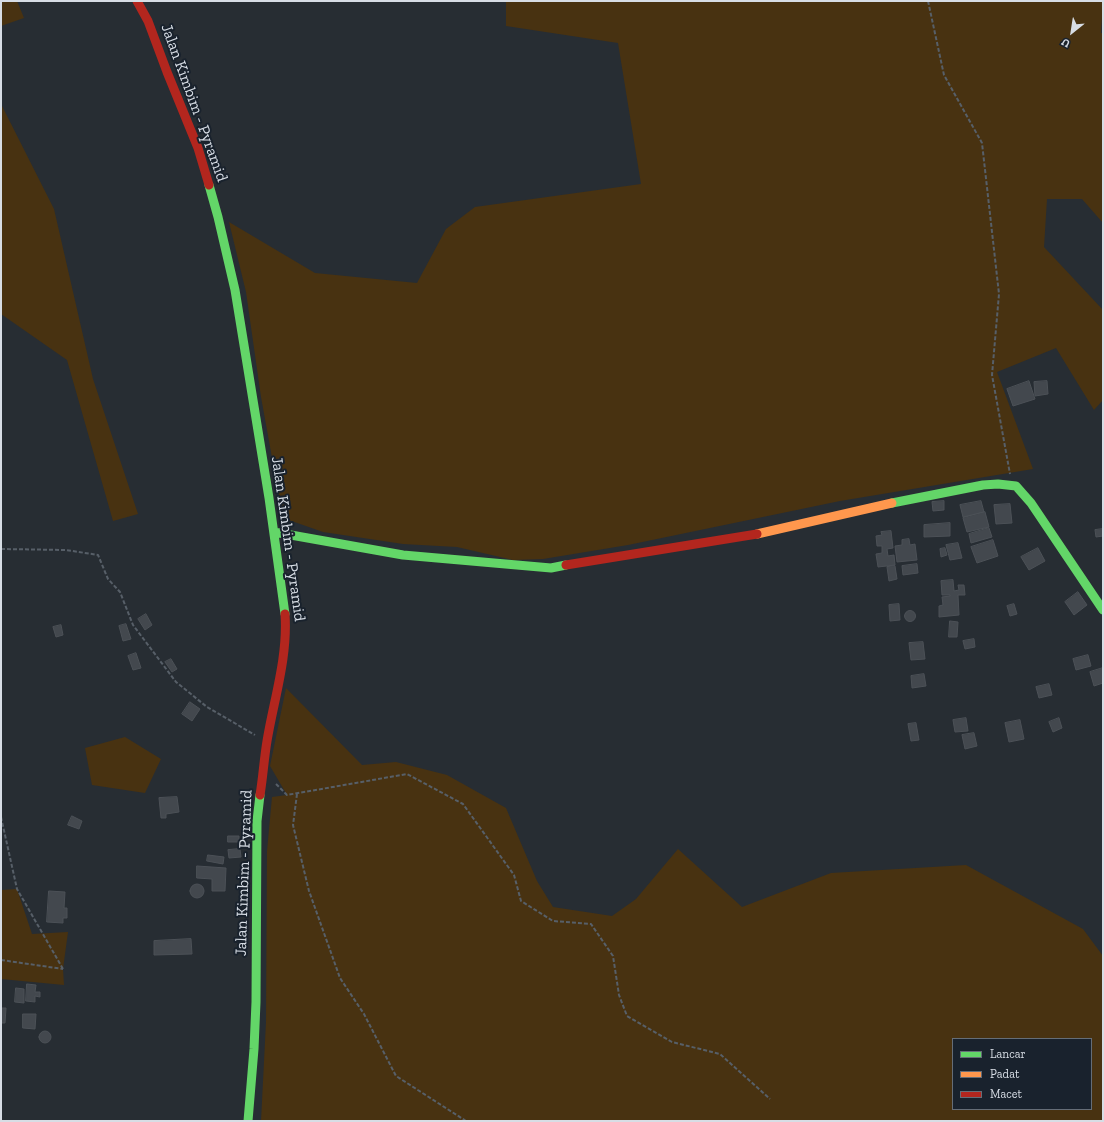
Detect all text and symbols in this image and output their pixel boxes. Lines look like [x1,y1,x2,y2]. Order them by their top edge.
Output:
north arrow [1052,12,1092,52]
street label: Jalan Kimbim - Pyramid [157,21,231,185]
text: U [1059,35,1072,50]
street label: Jalan Kimbim - Pyramid [267,455,309,623]
street label: Jalan Kimbim - Pyramid [232,789,256,957]
legend [952,1038,1092,1110]
text: Lancar [990,1047,1026,1061]
text: Padat [990,1067,1019,1081]
text: Macet [990,1087,1022,1101]

